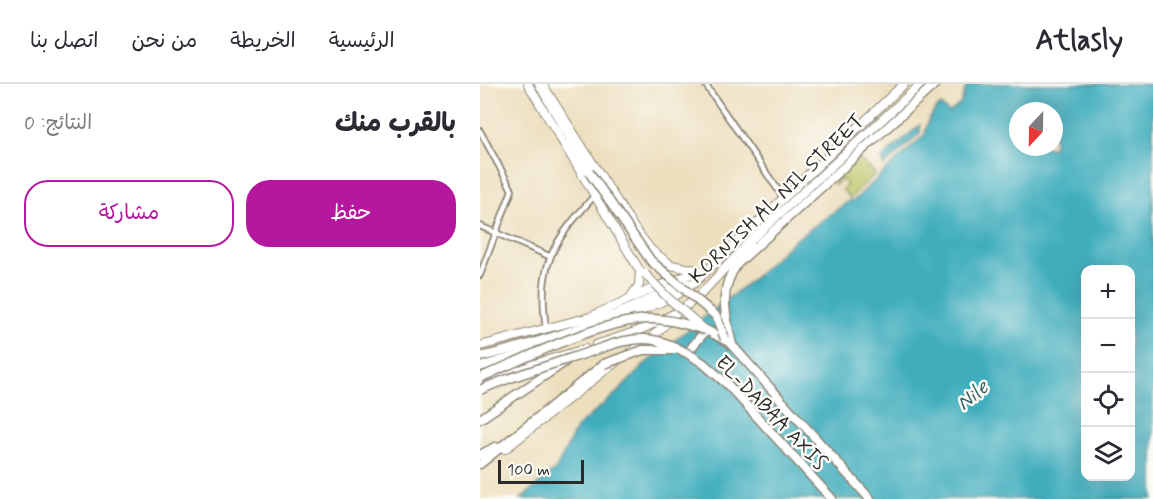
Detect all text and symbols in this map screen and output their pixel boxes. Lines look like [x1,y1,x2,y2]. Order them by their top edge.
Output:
text: Atlasly [1035,23,1123,60]
text: اتصل بنا [30,27,98,55]
text: من نحن [131,27,197,55]
text: الخريطة [230,27,296,55]
text: الرئيسية [329,27,395,55]
north arrow [1009,102,1063,156]
text: بالقرب منك [335,107,456,141]
street label: KORNISH AL NIL STREET [684,108,871,290]
text: النتائج: 0 [24,110,92,137]
button: مشاركة [24,180,234,247]
button: حفظ [246,180,456,247]
map controls [1081,265,1135,481]
button: + [1081,265,1135,319]
button: − [1081,319,1135,373]
street label: EL-DABAA AXIS [709,350,833,476]
water label: Nile [951,373,996,417]
button: locate [1081,373,1135,427]
button: layers [1081,427,1135,481]
scale bar [498,457,584,484]
text: 100 m [507,460,550,481]

